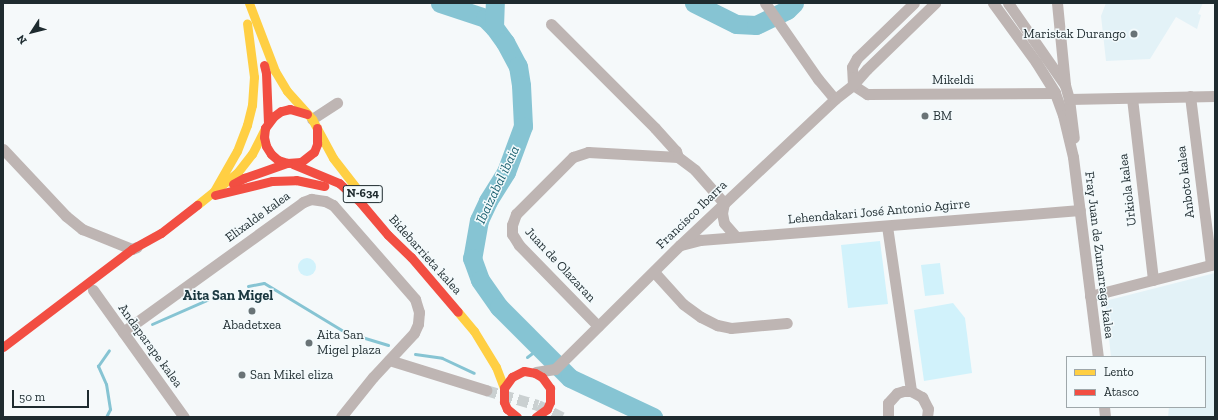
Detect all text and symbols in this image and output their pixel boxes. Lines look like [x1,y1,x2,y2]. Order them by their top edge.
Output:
north arrow [12,12,52,52]
place label: Maristak Durango [1023,26,1126,42]
marker: Maristak Durango [1129,29,1139,39]
text: N [14,32,30,47]
street label: Mikeldi [932,72,974,88]
place label: BM [933,108,952,124]
marker: BM [920,111,930,121]
water label: Ibaizabal ibaia [473,143,523,227]
street label: Anboto kalea [1174,145,1198,219]
street label: Urkiola kalea [1116,153,1140,227]
street label: Fray Juan de Zumarraga kalea [1081,170,1117,340]
street label: Francisco Ibarra [653,177,731,253]
road number: N-634 [342,184,384,204]
street label: Elixalde kalea [223,188,293,246]
street label: Lehendakari José Antonio Agirre [787,196,971,228]
street label: Bidebarrieta kalea [385,212,465,298]
street label: Juan de Olazaran [521,224,599,306]
district label: Aita San Migel [183,288,273,304]
street label: Andaparape kalea [114,301,186,391]
marker: Abadetxea [247,306,257,316]
place label: Abadetxea [223,317,281,333]
place label: Aita San Migel plaza [317,328,381,359]
marker: Aita San Migel plaza [304,338,314,348]
legend [1066,356,1206,408]
text: Lento [1104,365,1134,379]
place label: San Mikel eliza [250,367,333,383]
marker: San Mikel eliza [237,370,247,380]
scale bar [14,382,91,408]
text: Atasco [1104,385,1139,399]
text: 50 m [19,390,45,404]

